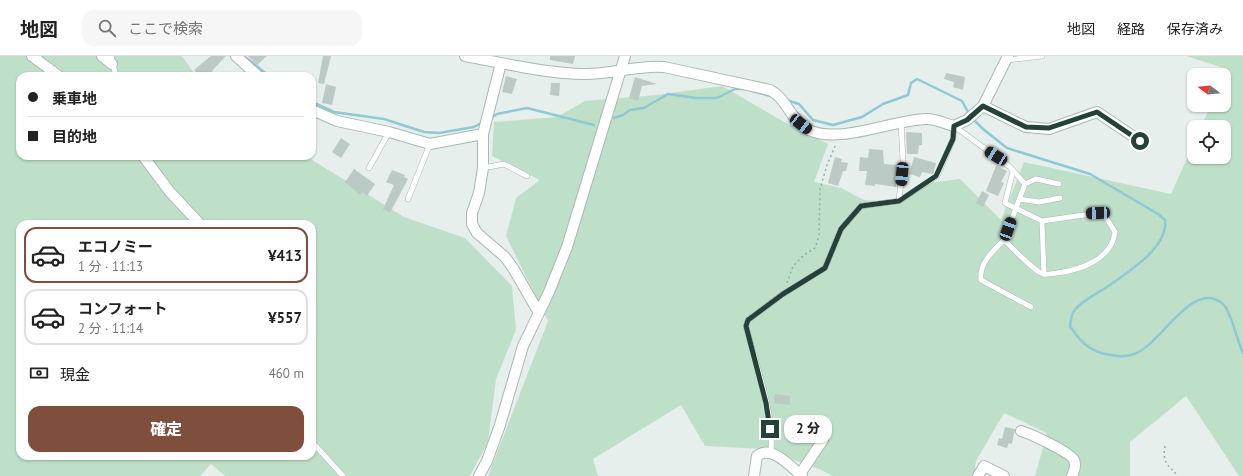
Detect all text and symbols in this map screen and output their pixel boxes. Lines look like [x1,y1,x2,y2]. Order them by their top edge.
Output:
search box [82,10,362,46]
text: 地図 [20,17,58,41]
icon: search [96,17,118,39]
text: ここで検索 [128,19,203,38]
text: 地図 [1067,20,1095,38]
text: 経路 [1117,20,1145,38]
text: 保存済み [1167,20,1223,38]
north arrow [1187,68,1231,112]
map controls [1187,68,1231,164]
text: 乗車地 [52,89,97,108]
car [788,112,814,136]
button: locate [1187,120,1231,164]
text: 目的地 [52,127,97,146]
route start [1131,132,1149,150]
car [983,145,1009,167]
car [895,162,909,186]
car [1086,207,1110,219]
car [998,216,1018,242]
icon: car [30,237,66,273]
text: エコノミー [78,237,153,256]
text: ¥413 [268,246,302,265]
text: 1 分 · 11:13 [78,258,143,275]
icon: car [30,299,66,335]
text: コンフォート [78,299,168,318]
text: ¥557 [268,308,302,327]
text: 2 分 · 11:14 [78,320,143,337]
icon: cash [28,362,50,384]
text: 現金 [60,365,90,384]
text: 460 m [269,365,304,382]
button: 確定 [28,406,304,452]
callout: 2 分 [784,415,832,443]
route end [761,420,779,438]
text: 2 分 [796,420,820,437]

